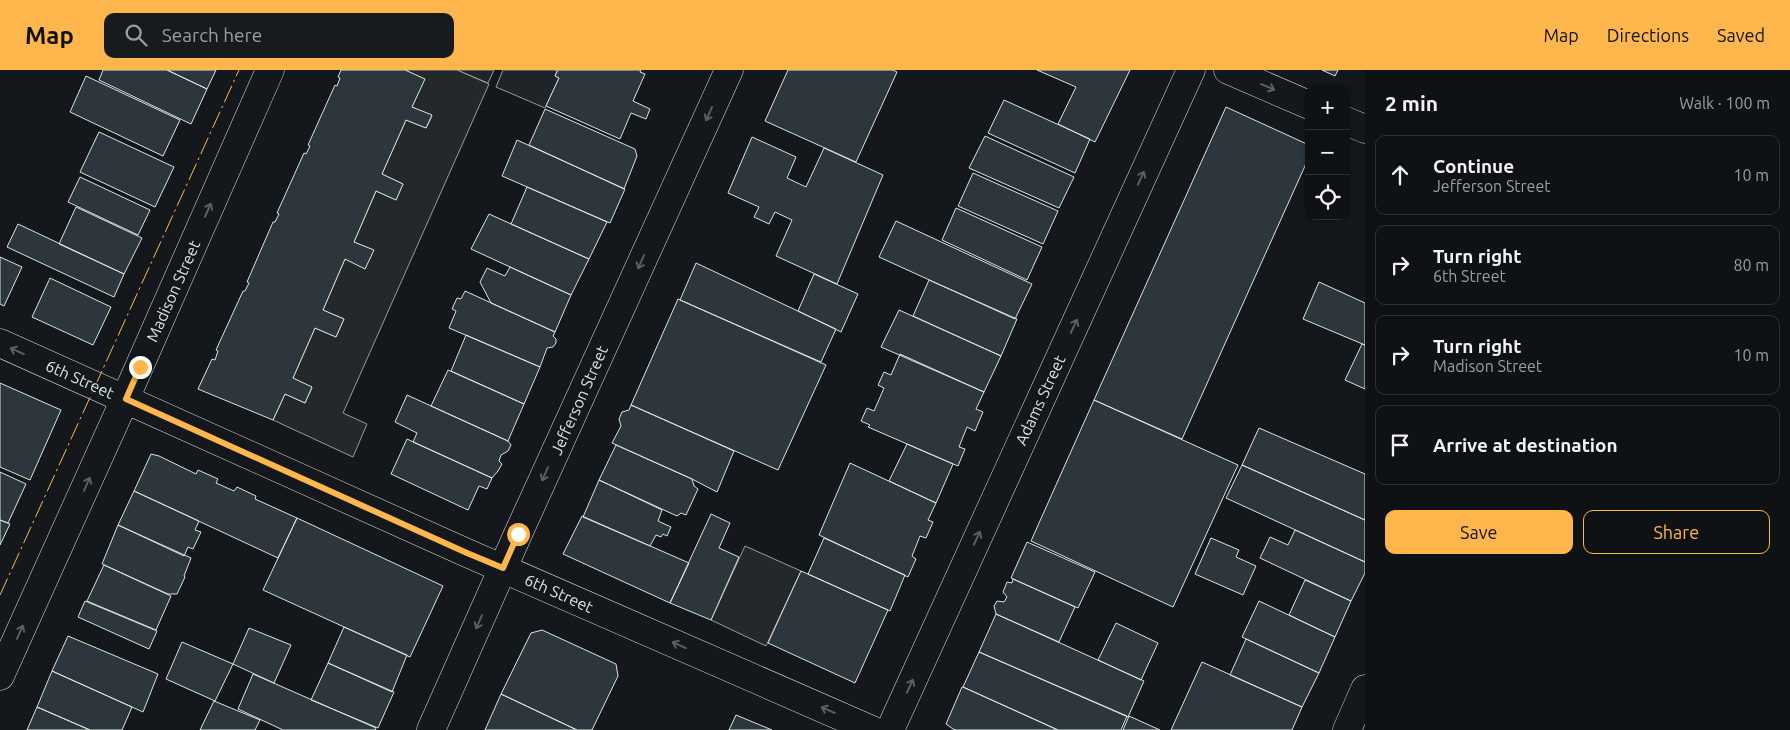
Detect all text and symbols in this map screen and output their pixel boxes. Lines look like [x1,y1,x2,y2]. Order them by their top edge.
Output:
search box [104,13,454,58]
icon: search [122,21,150,49]
text: Map [25,22,74,49]
text: Search here [162,24,262,46]
text: Map [1543,25,1579,45]
text: Directions [1607,25,1689,45]
text: Saved [1717,25,1765,45]
one-way arrow [1260,83,1275,93]
map controls [1305,85,1350,220]
button: + [1305,85,1350,130]
text: 2 min [1385,91,1438,115]
text: Walk · 100 m [1679,94,1770,112]
one-way arrow [703,106,713,121]
button: − [1305,130,1350,175]
text: Continue [1433,155,1514,177]
icon: ahead [1386,161,1414,189]
text: 10 m [1733,166,1769,184]
one-way arrow [1137,171,1147,186]
button: locate [1305,175,1350,220]
text: Jefferson Street [1433,177,1551,195]
one-way arrow [204,203,214,218]
street label: Madison Street [143,237,204,345]
text: Turn right [1433,245,1521,267]
icon: right [1386,251,1414,279]
one-way arrow [636,254,646,269]
text: 80 m [1733,256,1769,274]
text: 6th Street [1433,267,1506,285]
one-way arrow [1069,319,1079,334]
text: Turn right [1433,335,1521,357]
icon: right [1386,341,1414,369]
street label: Jefferson Street [547,342,611,457]
one-way arrow [10,345,25,355]
text: 10 m [1733,346,1769,364]
street label: Adams Street [1011,352,1069,448]
street label: 6th Street [43,356,118,402]
route end [129,356,152,379]
text: Madison Street [1433,357,1542,375]
icon: arrive [1386,431,1414,459]
text: Arrive at destination [1433,434,1618,456]
one-way arrow [540,466,550,481]
one-way arrow [83,477,93,492]
button: Save [1385,510,1573,554]
button: Share [1583,510,1770,554]
route start [507,523,530,546]
one-way arrow [973,531,983,546]
street label: 6th Street [522,570,597,616]
one-way arrow [473,614,483,629]
one-way arrow [16,625,26,640]
one-way arrow [672,640,687,650]
one-way arrow [905,679,915,694]
one-way arrow [821,705,836,715]

